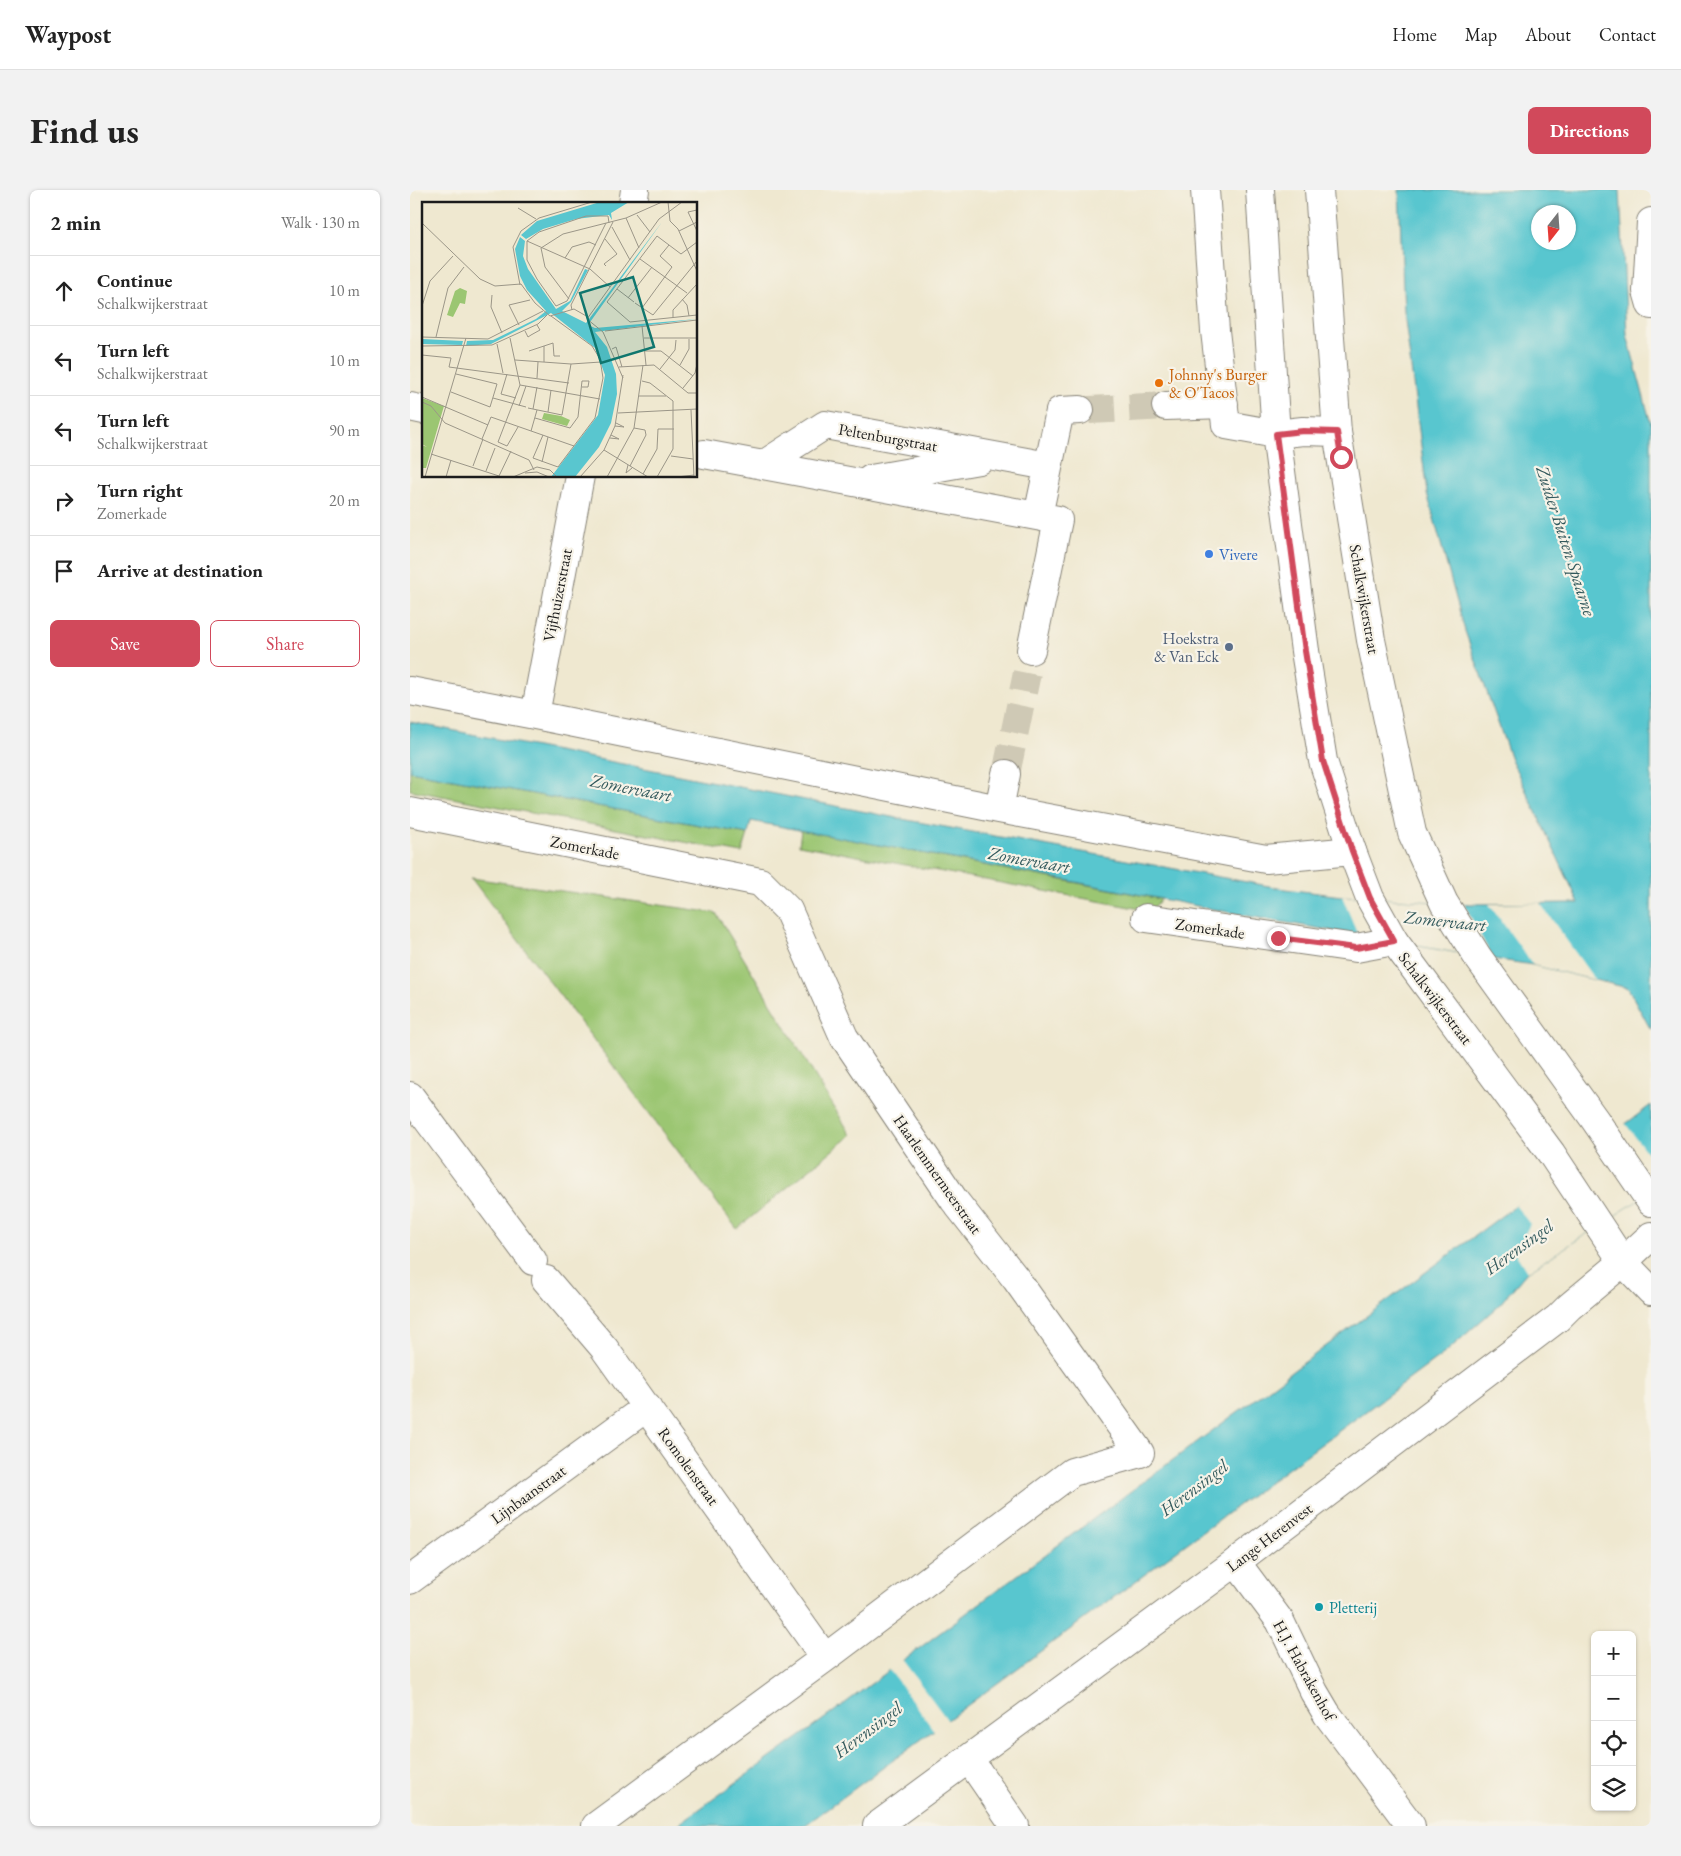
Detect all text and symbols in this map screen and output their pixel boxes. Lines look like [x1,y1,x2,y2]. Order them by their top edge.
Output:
text: Waypost [25,19,111,50]
text: Home [1392,23,1437,46]
text: Map [1465,23,1497,46]
text: About [1525,23,1571,46]
text: Contact [1599,23,1656,46]
button: Directions [1528,107,1651,154]
text: Find us [30,108,139,153]
inset map [422,202,698,478]
north arrow [1531,205,1576,250]
text: 2 min [50,209,101,236]
text: Walk · 130 m [281,212,360,233]
text: Continue [97,268,172,293]
icon: ahead [50,277,78,305]
text: 10 m [329,280,360,301]
text: Schalkwijkerstraat [97,293,208,314]
text: Turn left [97,338,169,363]
icon: left [50,347,78,375]
text: 10 m [329,350,360,371]
text: Schalkwijkerstraat [97,363,208,384]
place label: Johnny's Burger & O'Tacos [1167,364,1268,403]
marker: Johnny's Burger & O'Tacos [1153,377,1165,389]
text: Turn left [97,408,169,433]
icon: left [50,417,78,445]
street label: Peltenburgstraat [837,418,939,457]
text: 90 m [329,420,360,441]
text: Schalkwijkerstraat [97,433,208,454]
route start [1330,446,1353,469]
water label: Zuider Buiten Spaarne [1530,462,1602,620]
text: Turn right [97,478,183,503]
icon: right [50,487,78,515]
text: 20 m [329,490,360,511]
text: Zomerkade [97,503,167,524]
street label: Schalkwijkerstraat [1345,543,1384,655]
place label: Vivere [1219,544,1258,565]
street label: Vijfhuizerstraat [538,547,577,644]
marker: Vivere [1203,548,1215,560]
icon: arrive [50,557,78,585]
text: Arrive at destination [97,558,263,583]
button: Save [50,620,200,667]
button: Share [210,620,360,667]
place label: Hoekstra & Van Eck [1154,628,1220,667]
marker: Hoekstra & Van Eck [1223,641,1235,653]
water label: Zomervaart [588,768,674,807]
street label: Zomerkade [549,831,621,864]
water label: Zomervaart [986,841,1072,878]
water label: Zomervaart [1402,905,1488,936]
street label: Zomerkade [1174,913,1246,944]
route end [1267,927,1290,950]
street label: Schalkwijkerstraat [1394,948,1477,1049]
street label: Haarlemmermeerstraat [889,1110,987,1238]
water label: Herensingel [1479,1213,1559,1281]
street label: Romolenstraat [653,1423,724,1509]
water label: Herensingel [1154,1454,1234,1522]
street label: Lijnbaanstraat [487,1460,570,1529]
street label: Lange Herenvest [1222,1498,1317,1577]
place label: Pletterij [1329,1597,1377,1618]
marker: Pletterij [1313,1601,1325,1613]
street label: H.J. Habrakenhof [1268,1616,1342,1726]
map controls [1591,1631,1636,1811]
button: + [1591,1631,1636,1676]
button: − [1591,1676,1636,1721]
water label: Herensingel [828,1696,908,1764]
button: locate [1591,1721,1636,1766]
button: layers [1591,1766,1636,1811]

